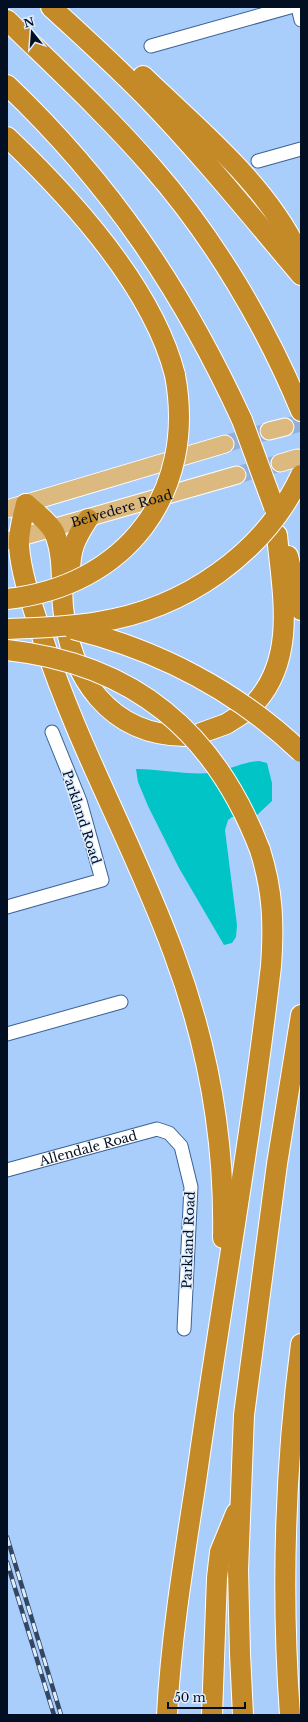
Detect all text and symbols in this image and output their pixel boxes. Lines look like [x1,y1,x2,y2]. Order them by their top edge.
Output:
north arrow [12,12,52,52]
text: N [22,14,37,31]
street label: Belvedere Road [69,486,174,531]
street label: Parkland Road [58,768,105,866]
street label: Allendale Road [36,1127,139,1170]
street label: Parkland Road [178,1191,199,1289]
scale bar [168,1684,245,1710]
text: 50 m [174,1690,206,1705]

